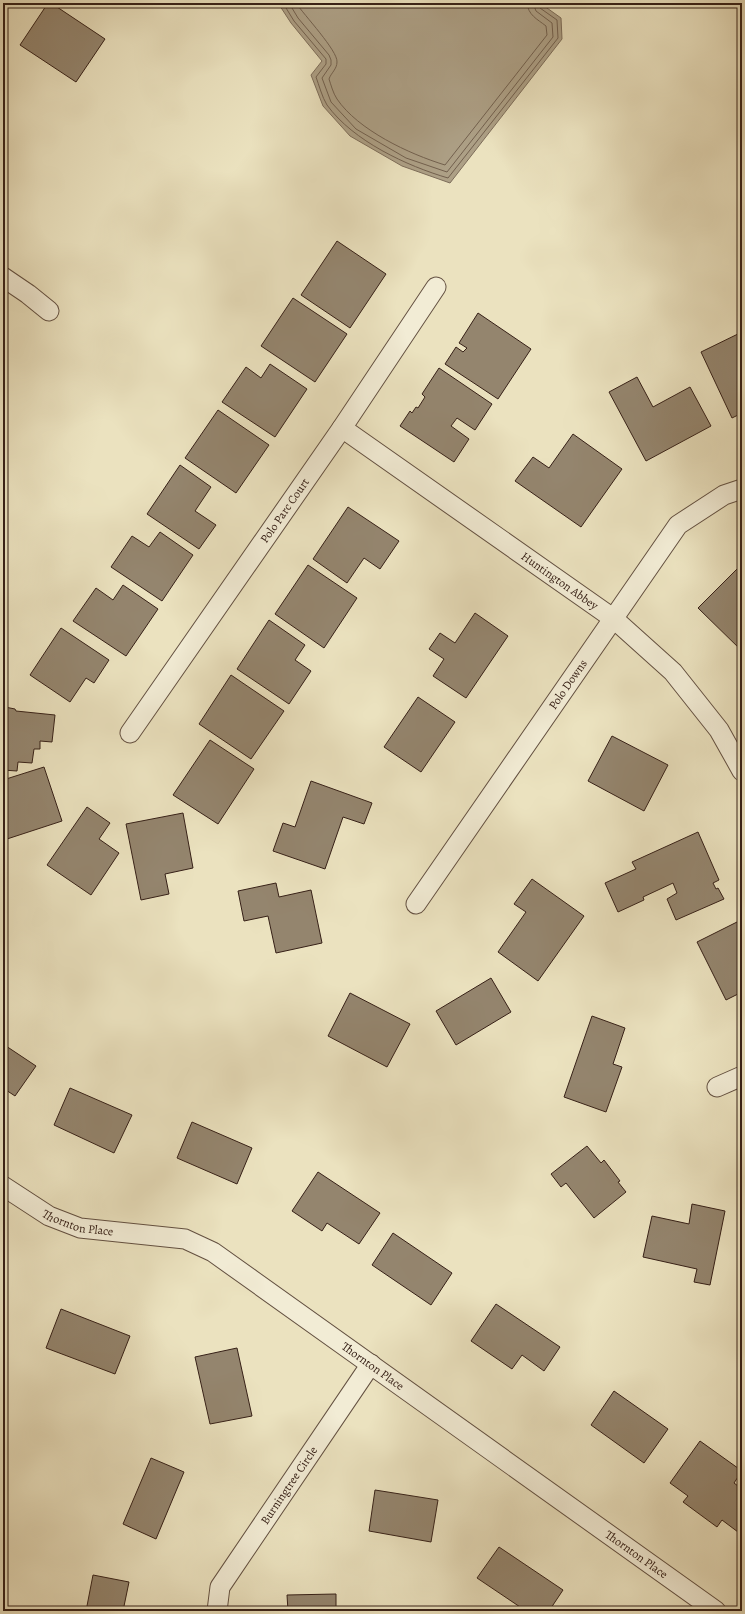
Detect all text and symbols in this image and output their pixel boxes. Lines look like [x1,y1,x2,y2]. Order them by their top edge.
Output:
street label: Polo Parc Court [257,475,313,546]
street label: Huntington Abbey [518,548,602,614]
street label: Polo Downs [545,656,591,713]
street label: Thornton Place [39,1206,114,1239]
street label: Thornton Place [338,1338,407,1394]
street label: Burningtree Circle [257,1443,321,1527]
street label: Thornton Place [602,1526,671,1582]

